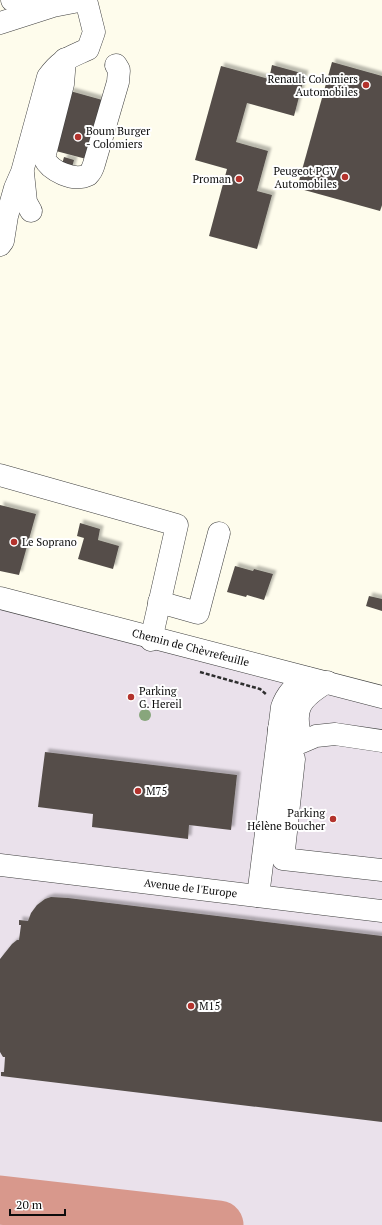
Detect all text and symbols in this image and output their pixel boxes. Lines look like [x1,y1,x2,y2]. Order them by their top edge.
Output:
place label: Renault Colomiers Automobiles [268,72,358,99]
marker: Renault Colomiers Automobiles [361,80,371,90]
place label: Boum Burger - Colomiers [86,124,151,151]
marker: Boum Burger - Colomiers [73,132,83,142]
place label: Peugeot PGV Automobiles [273,164,337,191]
place label: Proman [193,172,231,186]
marker: Peugeot PGV Automobiles [340,172,350,182]
marker: Proman [234,174,244,184]
place label: Le Soprano [22,535,77,549]
marker: Le Soprano [9,537,19,547]
street label: Chemin de Chèvrefeuille [131,626,251,669]
place label: Parking G. Hereil [139,684,182,711]
marker: Parking G. Hereil [126,692,136,702]
place label: M75 [146,784,167,798]
marker: M75 [133,786,143,796]
place label: Parking Hélène Boucher [247,806,326,833]
marker: Parking Hélène Boucher [328,814,338,824]
street label: Avenue de l'Europe [143,875,238,901]
place label: M15 [199,999,220,1013]
marker: M15 [186,1001,196,1011]
scale bar [10,1191,65,1217]
text: 20 m [16,1197,43,1212]

